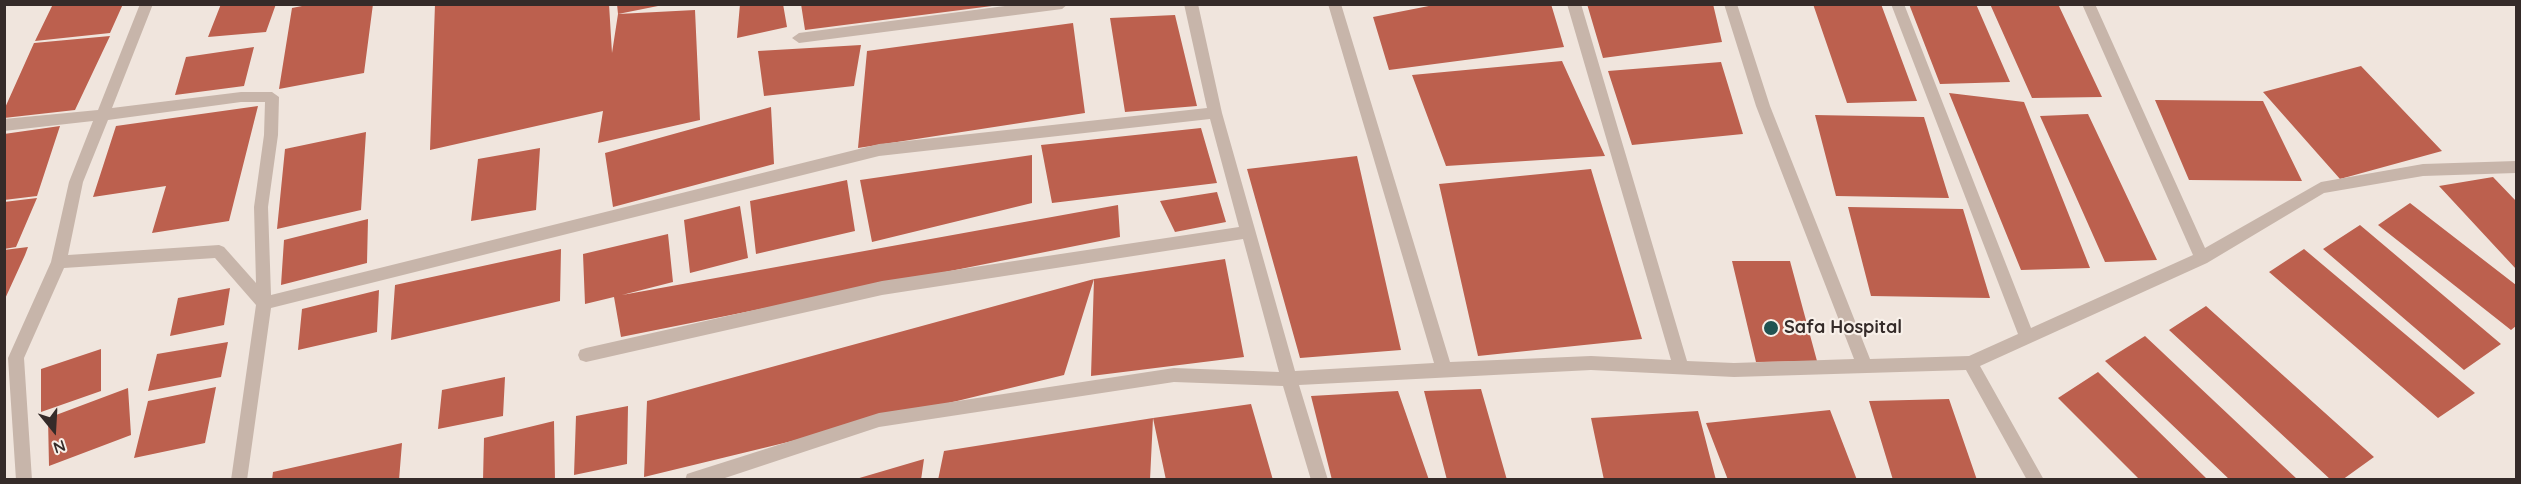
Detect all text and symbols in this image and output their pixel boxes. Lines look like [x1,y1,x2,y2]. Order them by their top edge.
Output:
place label: Safa Hospital [1784,317,1902,339]
marker: Safa Hospital [1762,319,1780,337]
north arrow [24,400,84,460]
text: N [51,436,68,458]

